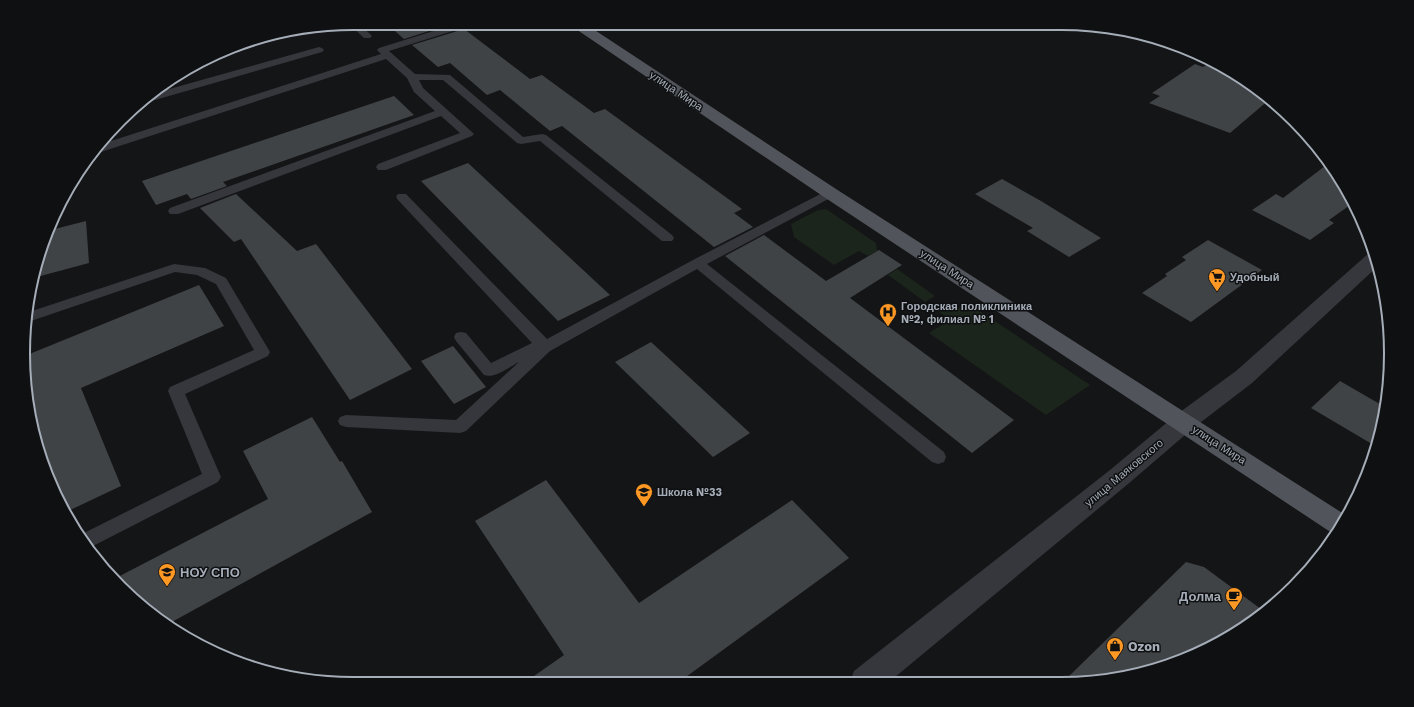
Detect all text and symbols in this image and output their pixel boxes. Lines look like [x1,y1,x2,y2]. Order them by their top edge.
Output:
street label: улица Мира [647,68,706,114]
street label: улица Мира [918,247,977,292]
supermarket icon: Удобный [1207,267,1227,292]
place label: Удобный [1230,271,1279,284]
place label: Городская поликлиника №2, филиал № 1 [901,300,1033,326]
hospital icon: Городская поликлиника №2, филиал № 1 [878,302,898,327]
street label: улица Мира [1190,423,1249,468]
street label: улица Маяковского [1082,436,1166,510]
school or university icon: Школа №33 [634,482,654,507]
place label: Школа №33 [657,486,722,499]
school or university icon: НОУ СПО [157,562,177,587]
place label: НОУ СПО [180,565,240,580]
cafe icon: Долма [1224,586,1244,611]
place label: Долма [1179,589,1222,604]
shop icon: Ozon [1105,636,1125,661]
place label: Ozon [1128,639,1160,654]

